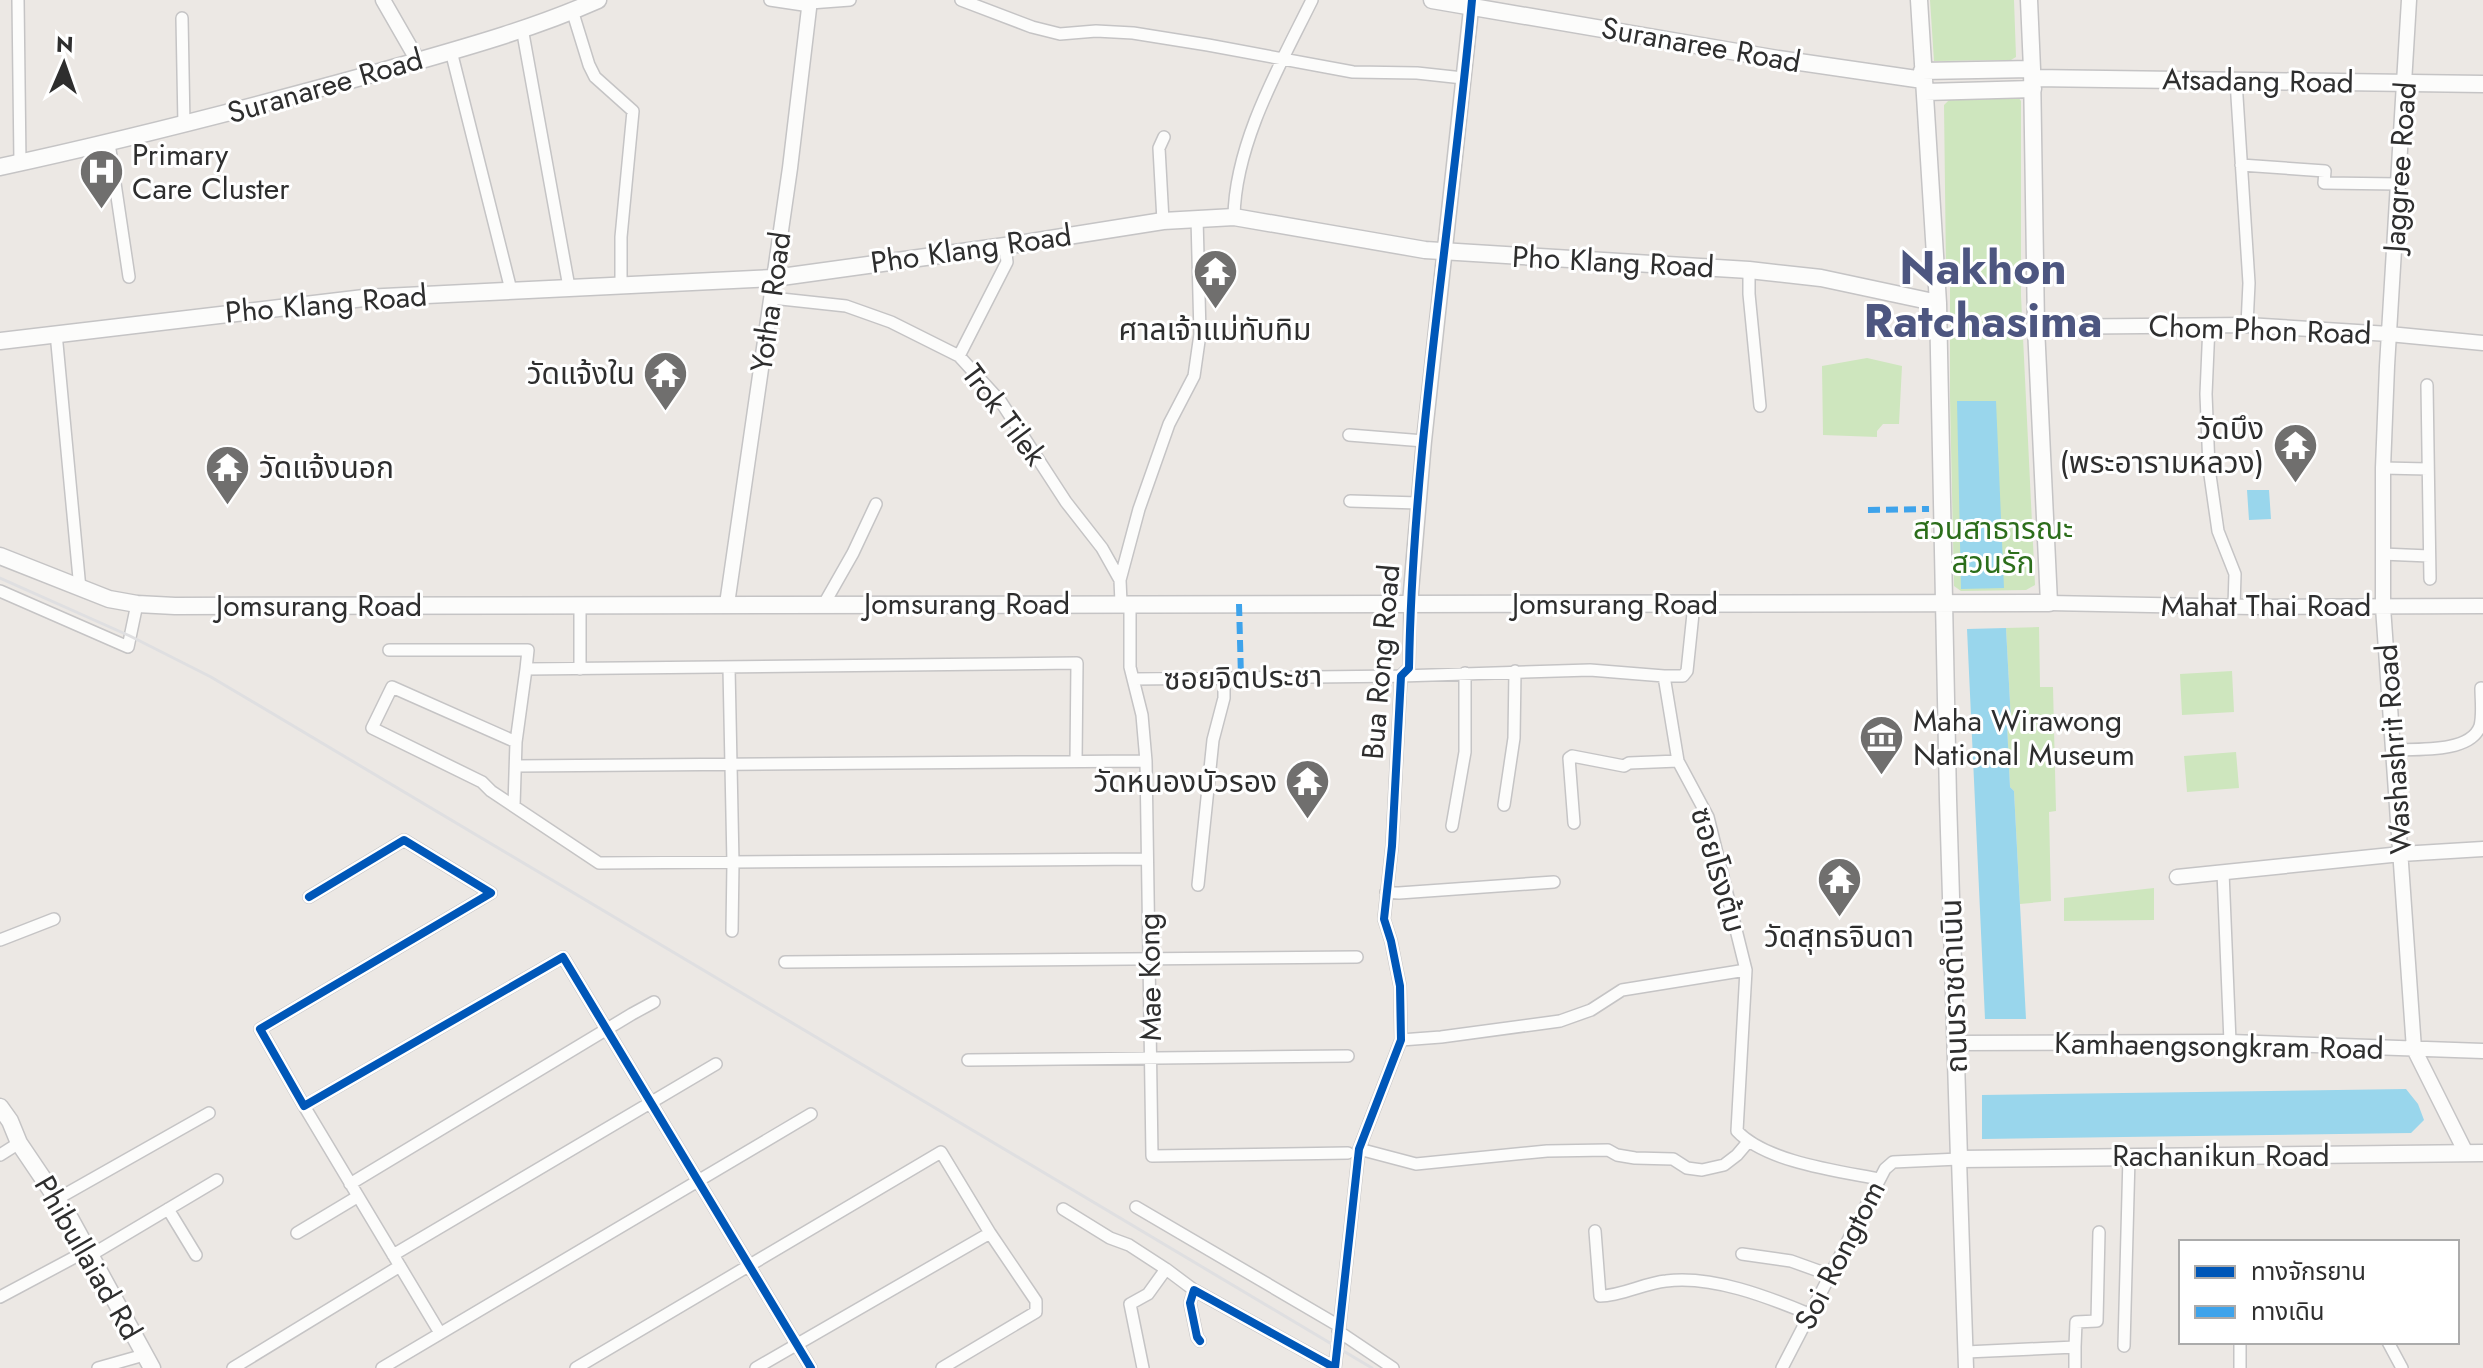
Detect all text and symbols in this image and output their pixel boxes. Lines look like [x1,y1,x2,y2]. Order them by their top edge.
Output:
street label: Suranaree Road [1598,6,1804,83]
north arrow [24,24,104,104]
text: N [55,28,74,60]
street label: Suranaree Road [222,37,428,134]
street label: Atsadang Road [2162,57,2354,104]
street label: Jaggree Road [2372,81,2427,257]
place label: Primary Care Cluster [132,133,290,210]
hospital icon: Primary Care Cluster [77,148,125,211]
street label: Pho Klang Road [868,213,1074,284]
street label: Yotha Road [739,229,802,375]
street label: Pho Klang Road [1511,235,1715,288]
district label: Nakhon Ratchasima [1863,235,2103,354]
temple icon: ศาลเจ้าแม่ทับทิม [1191,248,1239,311]
street label: Pho Klang Road [223,273,429,334]
street label: Chom Phon Road [2148,304,2372,355]
place label: ศาลเจ้าแม่ทับทิม [1119,308,1311,351]
temple icon: วัดแจ้งใน [642,350,690,413]
place label: วัดแจ้งใน [527,352,635,395]
street label: Trok Tilek [952,355,1057,475]
place label: วัดบึง (พระอารามหลวง) [2060,407,2264,484]
temple icon: วัดบึง (พระอารามหลวง) [2271,422,2319,485]
temple icon: วัดแจ้งนอก [204,444,252,507]
place label: วัดแจ้งนอก [259,446,394,489]
park label: สวนสาธารณะ สวนรัก [1913,507,2073,584]
street label: Bua Rong Road [1351,563,1410,761]
street label: Jomsurang Road [860,582,1070,625]
street label: Jomsurang Road [1508,582,1718,625]
street label: Jomsurang Road [212,584,422,627]
street label: Mahat Thai Road [2161,584,2371,627]
street label: Washashrit Road [2365,643,2422,855]
street label: ซอยจิตประชา [1163,655,1323,700]
place label: Maha Wirawong National Museum [1913,699,2135,776]
museum icon: Maha Wirawong National Museum [1858,714,1906,777]
temple icon: วัดหนองบัวรอง [1284,758,1332,821]
place label: วัดหนองบัวรอง [1094,760,1277,803]
street label: ซอยโรงต้ม [1680,802,1757,938]
temple icon: วัดสุทธจินดา [1815,855,1863,918]
street label: ถนนราชดำเนิน [1929,898,1978,1074]
street label: Mae Kong [1127,912,1172,1042]
place label: วัดสุทธจินดา [1764,915,1914,958]
street label: Kamhaengsongkram Road [2054,1021,2384,1070]
street label: Rachanikun Road [2112,1134,2330,1177]
street label: Phibullaiad Rd [24,1168,153,1348]
street label: Soi Rongtom [1783,1173,1896,1337]
legend [2179,1240,2459,1344]
text: ทางจักรยาน [2251,1254,2366,1289]
text: ทางเดิน [2251,1294,2325,1329]

